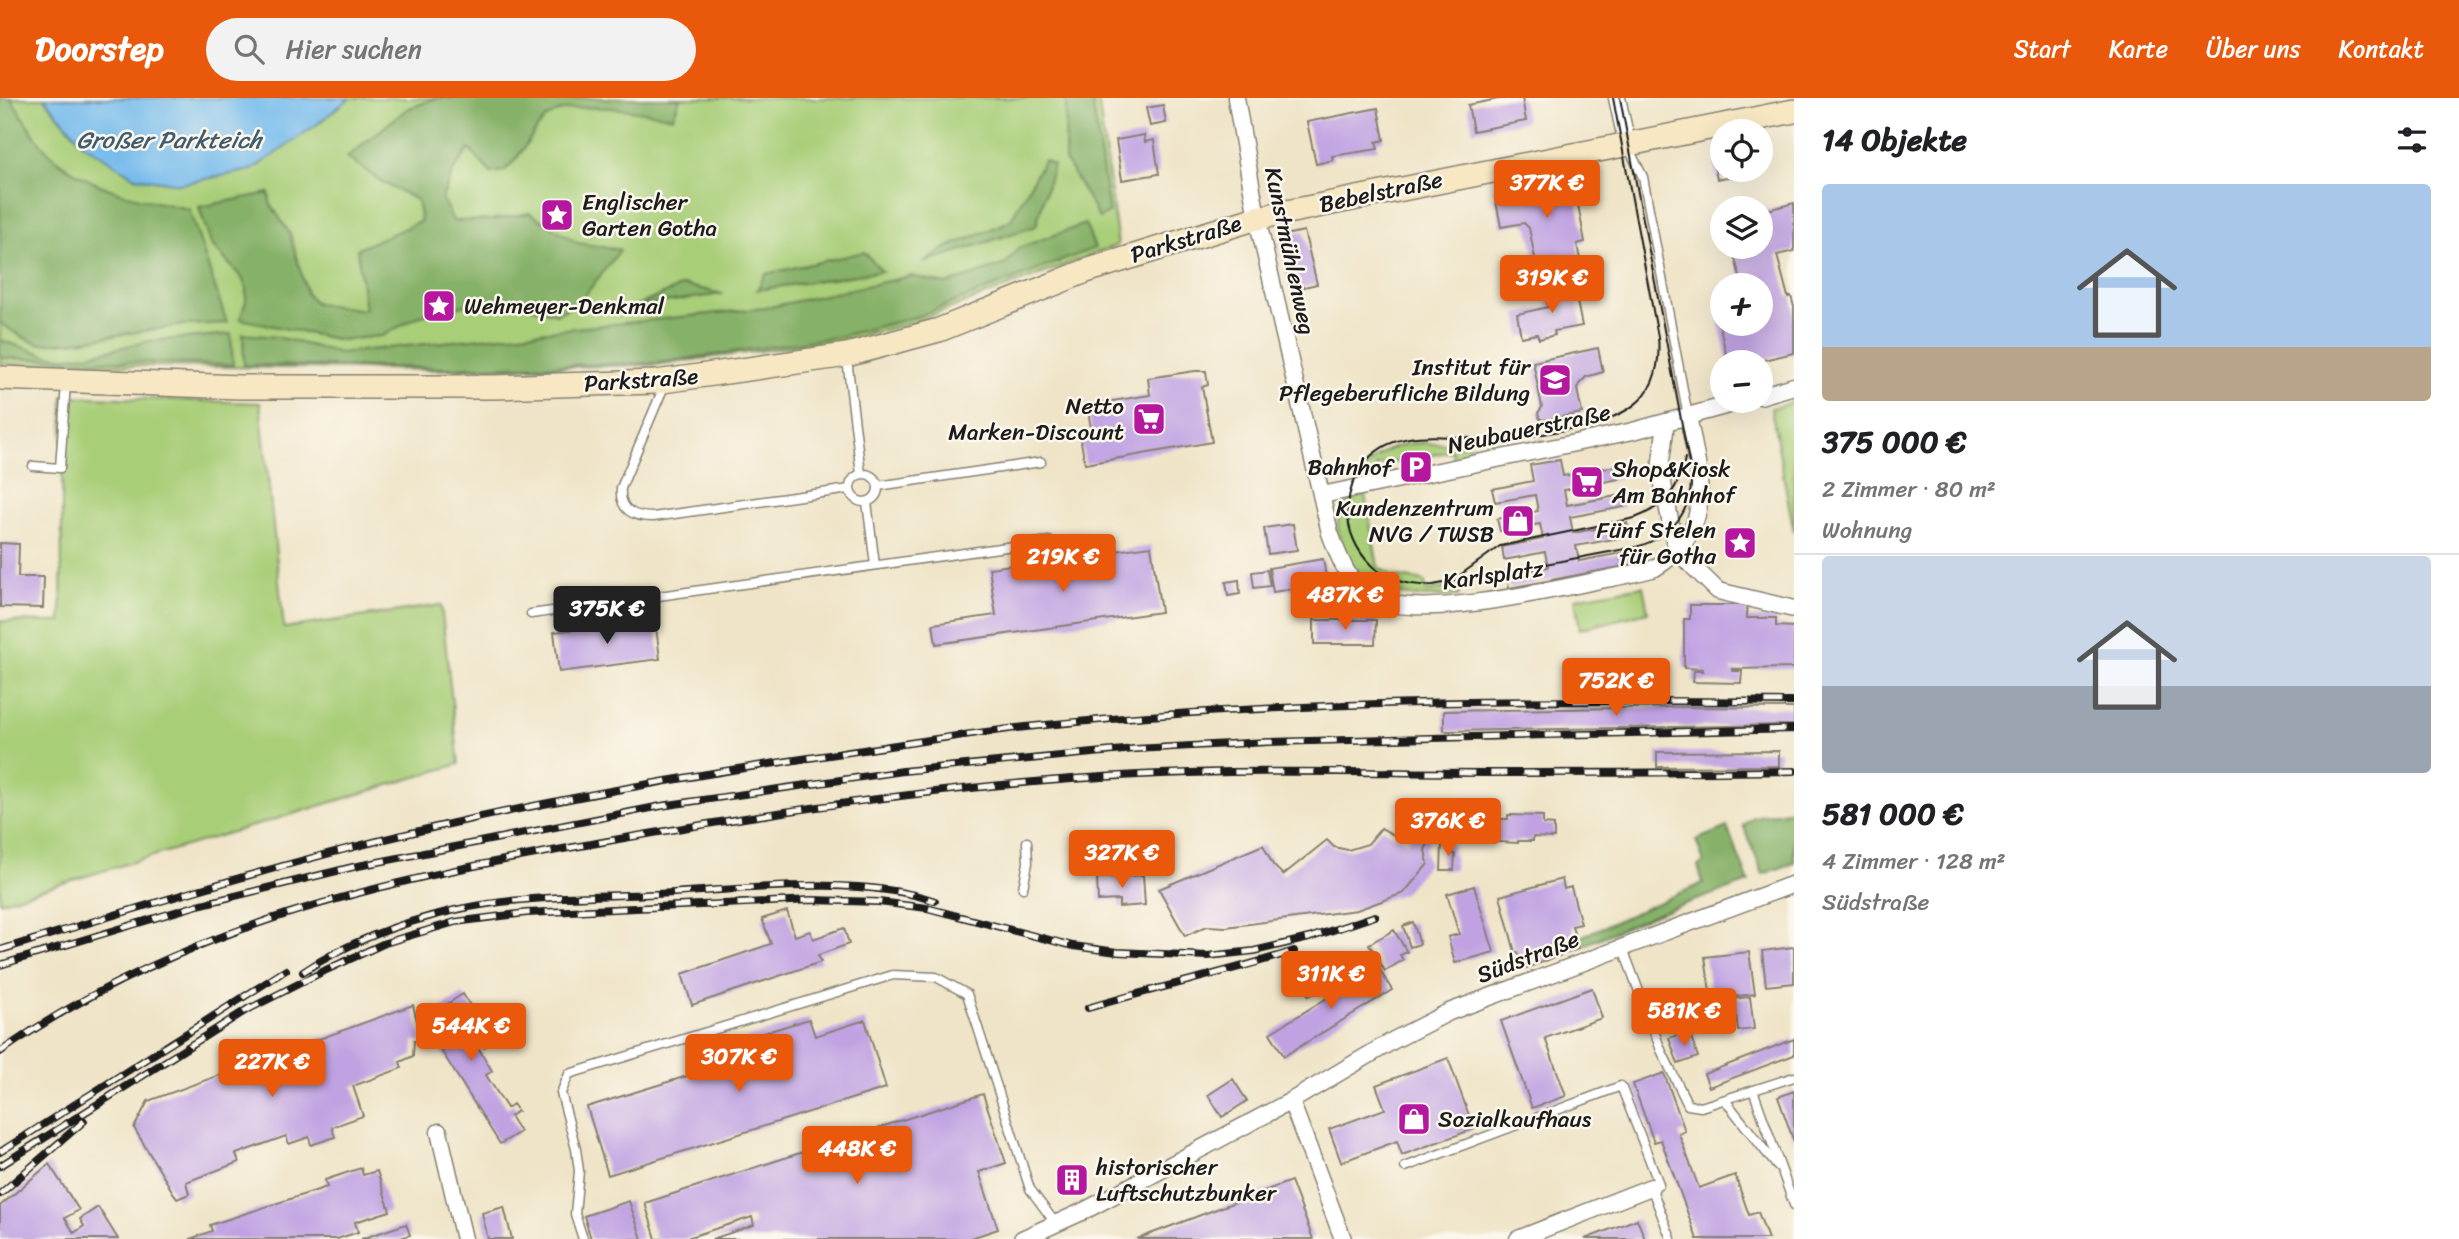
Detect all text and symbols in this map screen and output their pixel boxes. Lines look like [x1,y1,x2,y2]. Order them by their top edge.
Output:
search box [206,18,696,81]
text: Doorstep [35,20,164,78]
text: Hier suchen [286,26,422,72]
text: Start [2014,28,2071,70]
text: Karte [2109,28,2168,70]
text: Über uns [2206,28,2301,70]
text: Kontakt [2339,28,2424,70]
icon: search [230,30,268,68]
text: 14 Objekte [1822,113,1967,167]
water label: Großer Parkteich [76,119,264,161]
map controls [1710,119,1773,413]
button: locate [1710,119,1773,182]
icon: filters [2393,121,2431,159]
street label: Bebelstraße [1315,159,1447,225]
pin: 377K € [1490,160,1604,220]
text: 377K € [1510,162,1584,203]
street label: Kunstmühlenweg [1252,163,1328,339]
place label: Englischer Garten Gotha [582,182,717,249]
place icon: Englischer Garten Gotha [538,196,576,234]
button: layers [1710,196,1773,259]
street label: Parkstraße [1125,203,1247,275]
icon: home [2064,230,2190,356]
pin: 319K € [1495,256,1609,315]
text: 319K € [1516,257,1588,298]
button: + [1710,273,1773,336]
place label: Wehmeyer-Denkmal [464,286,664,327]
place icon: Wehmeyer-Denkmal [420,287,458,325]
place label: Institut für Pflegeberufliche Bildung [1279,347,1532,414]
button: − [1710,350,1773,413]
street label: Parkstraße [582,356,700,404]
school or university icon: Institut für Pflegeberufliche Bildung [1536,361,1574,399]
place label: Netto Marken-Discount [948,386,1124,453]
street label: Neubauerstraße [1444,392,1615,466]
supermarket icon: Netto Marken-Discount [1130,400,1168,438]
text: 375 000 € [1822,415,1966,469]
place label: Bahnhof [1308,447,1395,488]
parking icon: Bahnhof [1397,448,1435,486]
place label: Shop&Kiosk Am Bahnhof [1611,449,1738,516]
supermarket icon: Shop&Kiosk Am Bahnhof [1568,463,1606,501]
text: 2 Zimmer · 80 m² [1822,469,1996,510]
place label: Kundenzentrum NVG / TWSB [1336,488,1494,555]
shop icon: Kundenzentrum NVG / TWSB [1499,502,1537,540]
place label: Fünf Stelen für Gotha [1596,510,1716,577]
text: Wohnung [1822,510,1912,551]
place icon: Fünf Stelen für Gotha [1721,524,1759,562]
pin: 219K € [1006,534,1120,594]
text: 219K € [1027,536,1099,577]
street label: Karlsplatz [1440,547,1547,602]
pin: 487K € [1288,573,1402,632]
text: 487K € [1307,574,1383,615]
pin: 375K € [550,587,664,646]
text: 375K € [569,588,645,629]
icon: home [2064,602,2190,728]
pin: 752K € [1559,658,1673,718]
text: 752K € [1578,660,1654,701]
text: 581 000 € [1822,787,1964,841]
pin: 376K € [1391,798,1505,858]
text: 376K € [1411,800,1485,841]
pin: 327K € [1065,830,1179,890]
text: 327K € [1085,832,1159,873]
text: 4 Zimmer · 128 m² [1822,841,2006,882]
text: Südstraße [1822,882,1929,923]
street label: Südstraße [1471,919,1586,995]
pin: 311K € [1274,951,1388,1011]
text: 311K € [1297,953,1365,994]
pin: 581K € [1627,988,1741,1048]
text: 581K € [1647,990,1721,1031]
pin: 544K € [414,1004,528,1063]
text: 544K € [432,1005,510,1046]
pin: 307K € [682,1034,796,1094]
text: 307K € [701,1036,777,1077]
pin: 227K € [215,1040,329,1099]
text: 227K € [235,1041,309,1082]
place label: Sozialkaufhaus [1438,1099,1592,1140]
shop icon: Sozialkaufhaus [1395,1100,1433,1138]
pin: 448K € [800,1126,914,1186]
text: 448K € [818,1128,896,1169]
place label: historischer Luftschutzbunker [1095,1147,1278,1214]
building icon: historischer Luftschutzbunker [1053,1161,1091,1199]

